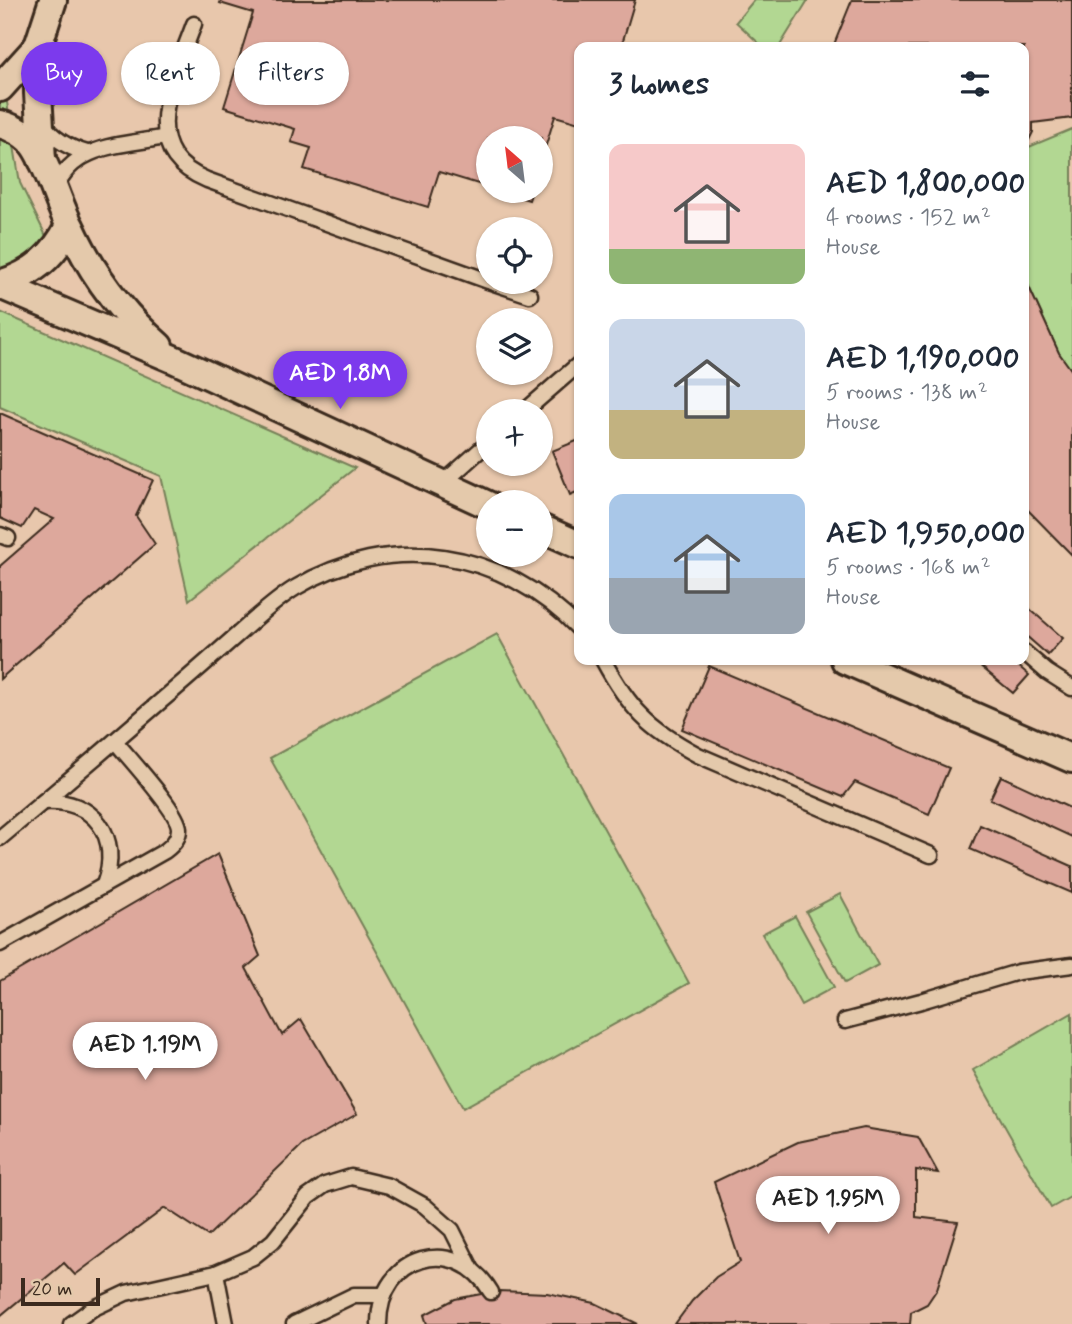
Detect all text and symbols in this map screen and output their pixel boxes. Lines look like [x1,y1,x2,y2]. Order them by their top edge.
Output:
chip: Buy [21,42,107,105]
chip: Rent [121,42,220,105]
chip: Filters [234,42,349,105]
text: 3 homes [609,65,709,104]
icon: filters [956,65,994,103]
north arrow [476,126,553,203]
map controls [476,126,553,567]
text: AED 1,800,000 [826,164,1025,203]
icon: home [665,172,749,256]
text: 4 rooms · 152 m² [826,203,991,233]
button: locate [476,217,553,294]
text: House [826,233,880,263]
button: layers [476,308,553,385]
text: AED 1,190,000 [826,339,1019,378]
icon: home [665,347,749,431]
pin: AED 1.8M [268,352,412,411]
text: AED 1.8M [289,359,391,389]
text: 5 rooms · 138 m² [826,378,988,408]
button: + [476,399,553,476]
text: House [826,408,880,438]
button: − [476,490,553,567]
text: AED 1,950,000 [826,514,1025,553]
icon: home [665,522,749,606]
text: 5 rooms · 168 m² [826,553,991,583]
text: House [826,583,880,613]
pin: AED 1.19M [65,1023,225,1082]
text: AED 1.19M [89,1030,201,1060]
pin: AED 1.95M [748,1176,908,1236]
text: AED 1.95M [772,1184,884,1214]
scale bar [21,1275,100,1307]
text: 20 m [32,1277,72,1302]

